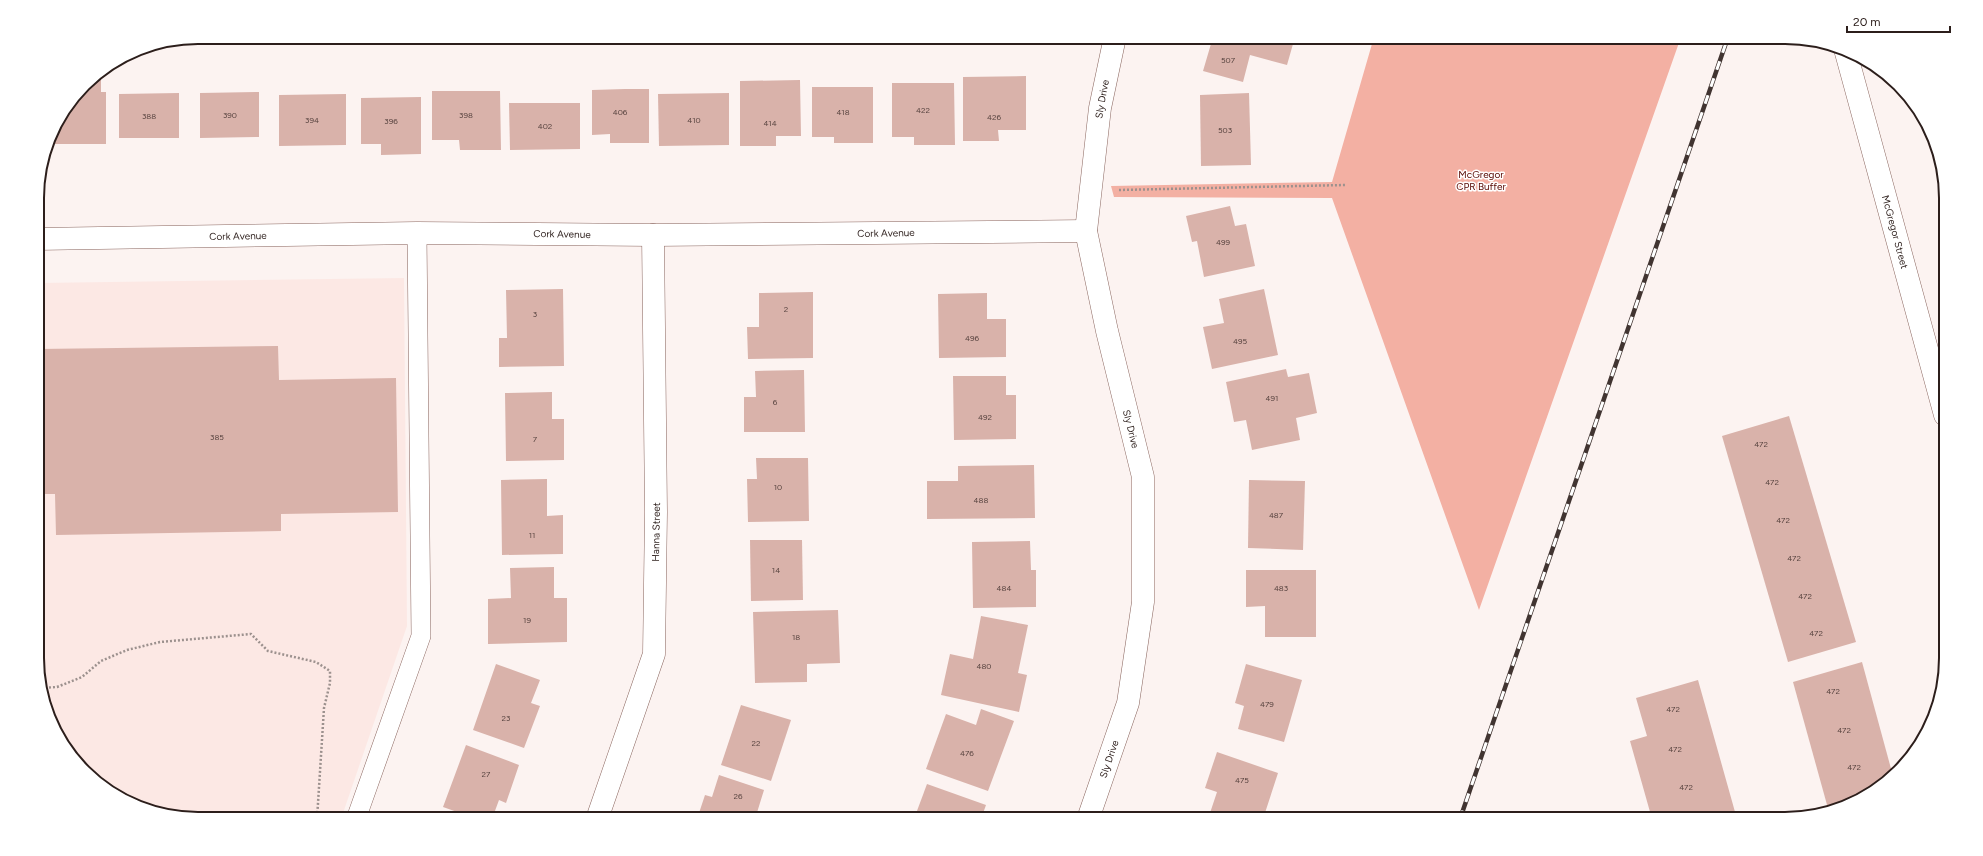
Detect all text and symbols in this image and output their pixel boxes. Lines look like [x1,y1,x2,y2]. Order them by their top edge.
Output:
scale bar [1847,8,1950,34]
text: 20 m [1853,15,1881,29]
house number: 507 [1221,55,1236,65]
street label: Sly Drive [1092,78,1112,119]
house number: 422 [916,105,930,115]
house number: 406 [613,107,628,117]
house number: 418 [836,107,850,117]
house number: 390 [223,110,237,120]
house number: 398 [459,110,473,120]
house number: 388 [142,111,156,121]
house number: 426 [987,112,1001,122]
house number: 394 [305,115,319,125]
house number: 410 [687,115,701,125]
house number: 396 [384,116,398,126]
house number: 414 [763,118,777,128]
house number: 402 [538,121,552,131]
house number: 503 [1218,125,1232,135]
park label: McGregor CPR Buffer [1456,168,1506,193]
street label: McGregor Street [1879,194,1911,271]
street label: Cork Avenue [857,226,915,240]
street label: Cork Avenue [533,227,591,241]
street label: Cork Avenue [209,229,267,243]
house number: 499 [1216,237,1230,247]
house number: 2 [784,304,788,314]
house number: 3 [533,309,537,319]
house number: 496 [965,333,979,343]
house number: 495 [1233,336,1247,346]
house number: 491 [1266,393,1278,403]
house number: 6 [773,397,778,407]
street label: Sly Drive [1120,408,1142,450]
house number: 492 [978,412,992,422]
house number: 385 [210,432,224,442]
house number: 7 [533,434,538,444]
house number: 472 [1754,439,1768,449]
house number: 472 [1765,477,1779,487]
house number: 10 [774,482,782,492]
house number: 488 [974,495,988,505]
street label: Hanna Street [649,502,663,562]
house number: 487 [1269,510,1284,520]
house number: 472 [1776,515,1790,525]
house number: 11 [529,530,535,540]
house number: 472 [1787,553,1801,563]
house number: 14 [772,565,780,575]
house number: 484 [997,583,1011,593]
house number: 483 [1274,583,1288,593]
house number: 472 [1798,591,1812,601]
house number: 19 [523,615,531,625]
house number: 472 [1809,628,1823,638]
house number: 18 [792,632,800,642]
house number: 480 [976,661,992,671]
house number: 472 [1826,686,1840,696]
house number: 479 [1260,699,1274,709]
house number: 472 [1666,704,1680,714]
house number: 23 [502,713,510,723]
house number: 472 [1837,725,1851,735]
house number: 22 [752,738,760,748]
street label: Sly Drive [1096,738,1122,780]
house number: 472 [1668,744,1682,754]
house number: 476 [960,748,974,758]
house number: 472 [1847,762,1861,772]
house number: 27 [482,769,491,779]
house number: 475 [1235,775,1249,785]
house number: 472 [1679,782,1693,792]
house number: 26 [734,791,743,801]

